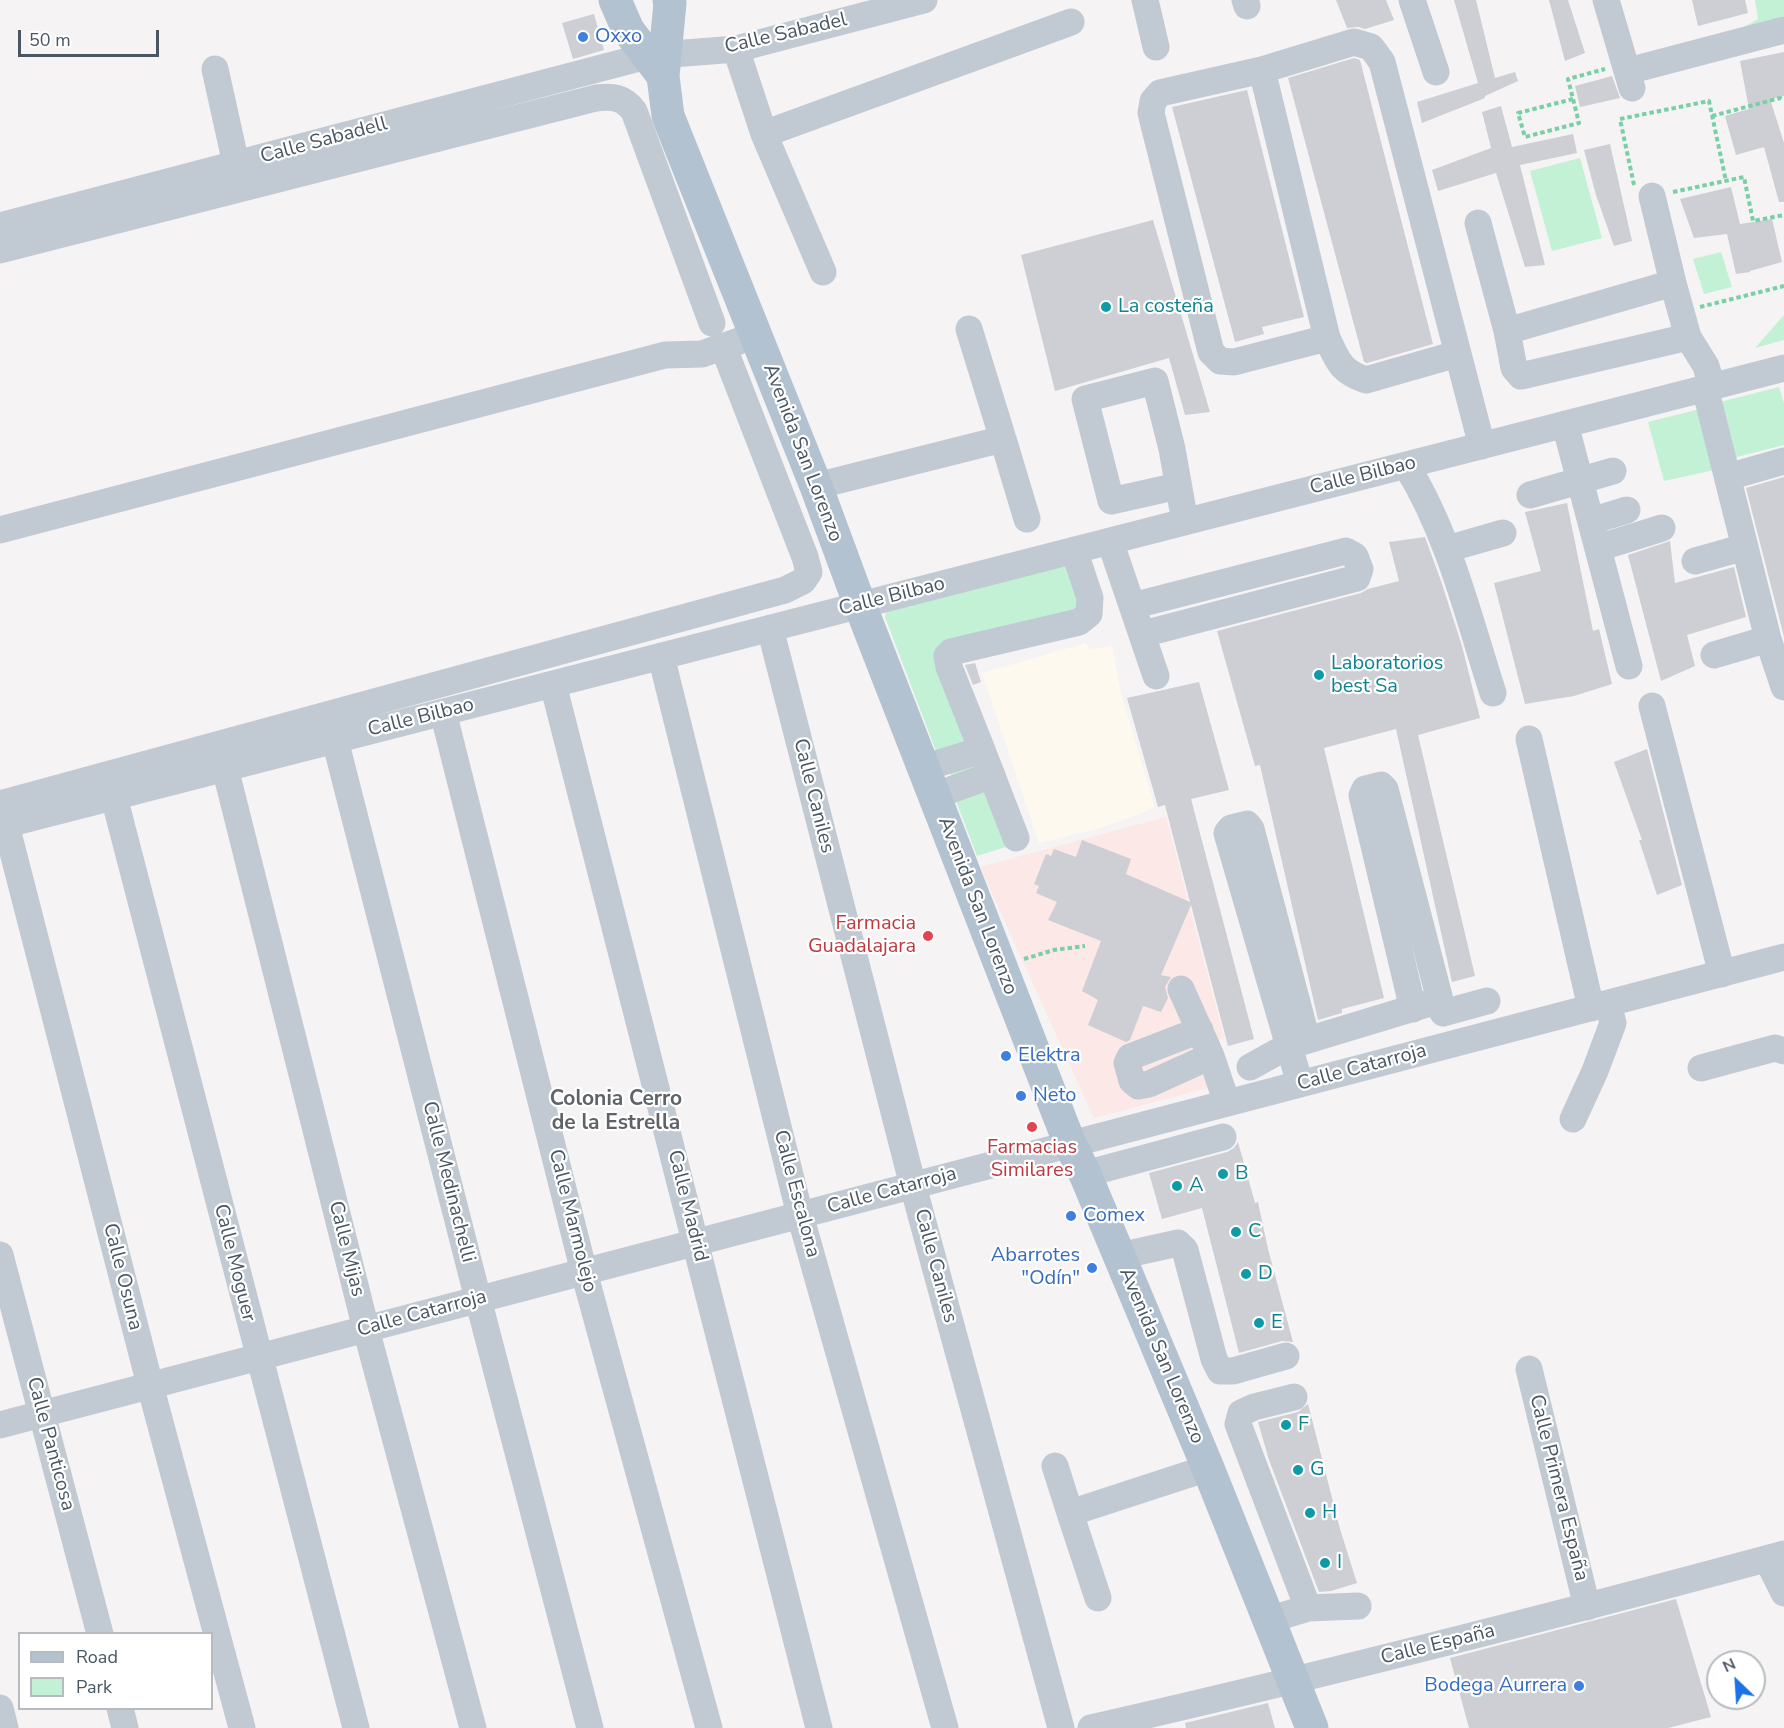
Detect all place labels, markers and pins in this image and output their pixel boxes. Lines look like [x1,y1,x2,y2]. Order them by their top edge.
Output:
place label: Oxxo [595,25,642,49]
marker: Oxxo [576,30,590,44]
place label: La costeña [1118,295,1214,319]
marker: La costeña [1099,300,1113,314]
place label: Laboratorios best Sa [1331,652,1443,699]
marker: Laboratorios best Sa [1312,668,1326,682]
place label: Farmacia Guadalajara [808,912,916,959]
marker: Farmacia Guadalajara [921,929,935,943]
place label: Elektra [1018,1044,1081,1068]
marker: Elektra [999,1049,1013,1063]
place label: Neto [1033,1084,1076,1108]
marker: Neto [1014,1089,1028,1103]
marker: Farmacias Similares [1025,1120,1039,1134]
place label: Farmacias Similares [987,1136,1077,1183]
place label: B [1235,1162,1249,1186]
marker: B [1216,1167,1230,1181]
place label: A [1189,1174,1204,1198]
marker: A [1170,1179,1184,1193]
place label: Comex [1083,1204,1145,1228]
marker: Comex [1064,1209,1078,1223]
place label: C [1248,1220,1261,1244]
marker: C [1229,1225,1243,1239]
place label: Abarrotes "Odín" [991,1244,1080,1291]
marker: Abarrotes "Odín" [1085,1261,1099,1275]
place label: D [1258,1262,1273,1286]
marker: D [1239,1267,1253,1281]
place label: E [1271,1311,1283,1335]
marker: E [1252,1316,1266,1330]
place label: F [1298,1413,1309,1437]
marker: F [1279,1418,1293,1432]
place label: G [1310,1458,1325,1482]
marker: G [1291,1463,1305,1477]
place label: H [1322,1501,1337,1525]
marker: H [1303,1506,1317,1520]
place label: I [1337,1551,1342,1575]
marker: I [1318,1556,1332,1570]
place label: Bodega Aurrera [1424,1674,1567,1698]
marker: Bodega Aurrera [1572,1679,1586,1693]

